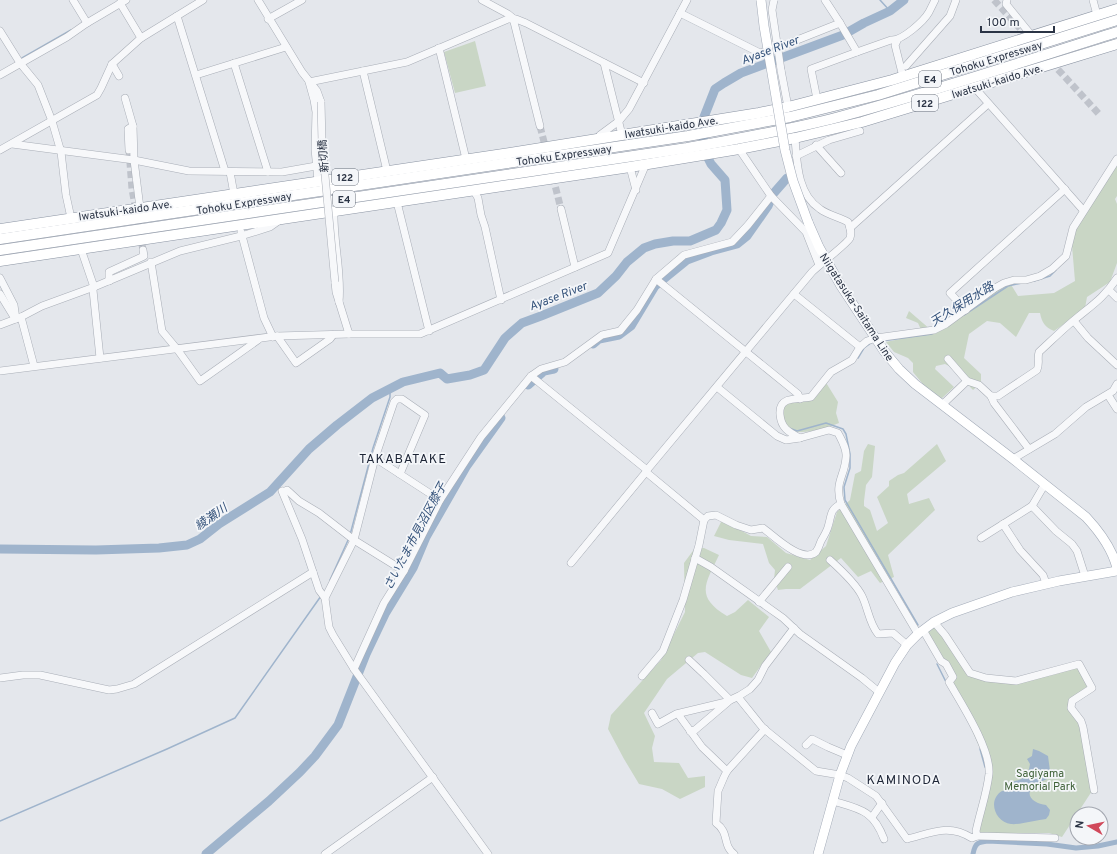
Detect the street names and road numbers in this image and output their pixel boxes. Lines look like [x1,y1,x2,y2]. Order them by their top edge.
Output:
street label: Tohoku Expressway [948,38,1045,80]
street label: Iwatsuki-kaido Ave. [950,61,1044,102]
road number: E4 [919,71,941,87]
road number: 122 [912,95,938,111]
street label: Iwatsuki-kaido Ave. [624,114,719,142]
street label: 新切橋 [316,139,332,173]
street label: Tohoku Expressway [515,142,613,170]
road number: 122 [332,169,358,185]
street label: Tohoku Expressway [195,190,293,218]
road number: E4 [333,191,355,207]
street label: Iwatsuki-kaido Ave. [77,197,173,224]
street label: Niigatasuka-Saitama Line [816,251,896,364]

